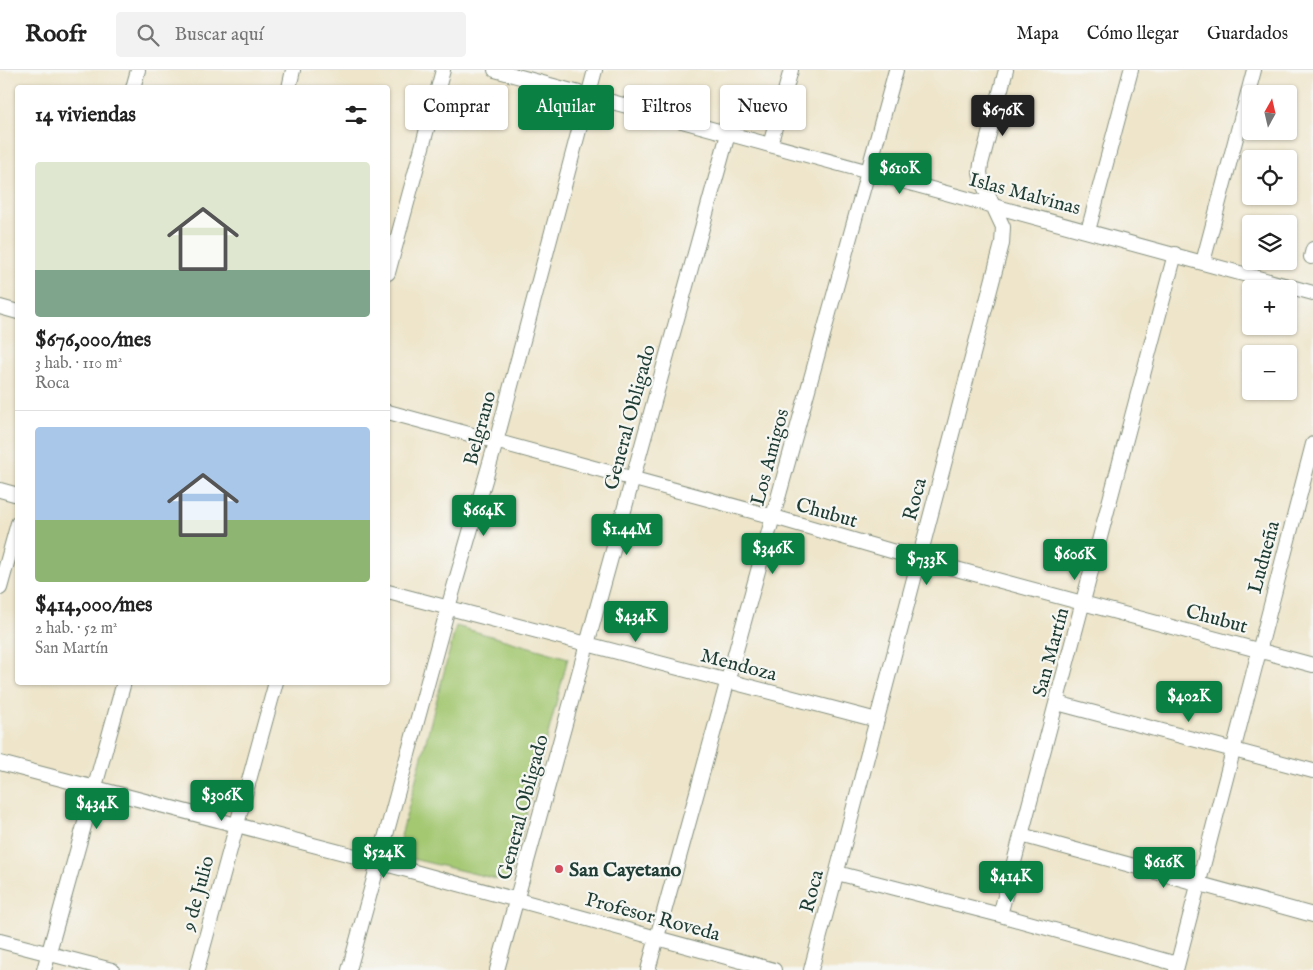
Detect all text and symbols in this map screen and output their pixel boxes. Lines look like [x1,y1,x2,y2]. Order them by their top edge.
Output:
search box [116,12,466,57]
text: Roofr [25,19,86,50]
icon: search [134,21,162,49]
text: Buscar aquí [174,23,264,47]
text: Mapa [1016,23,1059,46]
text: Cómo llegar [1087,23,1179,46]
text: Guardados [1207,23,1288,46]
chip: Comprar [405,85,508,130]
chip: Alquilar [518,85,614,130]
chip: Filtros [624,85,710,130]
chip: Nuevo [720,85,806,130]
north arrow [1242,85,1298,140]
map controls [1242,85,1297,400]
pin: $676K [968,94,1038,137]
icon: filters [342,101,370,129]
text: $676K [982,101,1024,121]
text: 14 viviendas [35,102,136,129]
button: locate [1242,150,1297,205]
pin: $610K [865,152,935,195]
text: $610K [880,159,920,179]
street label: Islas Malvinas [966,168,1083,221]
icon: home [158,194,248,284]
button: layers [1242,215,1297,270]
button: + [1242,280,1297,335]
text: $676,000/mes [35,327,151,354]
street label: General Obligado [599,342,662,493]
button: − [1242,345,1297,400]
text: 3 hab. · 110 m² [35,354,122,374]
text: Roca [35,374,70,394]
street label: Belgrano [459,388,502,468]
street label: Los Amigos [745,406,795,509]
icon: home [158,460,248,550]
street label: Roca [898,475,933,523]
street label: Chubut [793,493,860,534]
pin: $664K [449,494,519,537]
text: $664K [463,501,505,521]
pin: $1.44M [586,514,668,556]
street label: Ludueña [1243,518,1286,596]
text: $1.44M [602,520,652,540]
pin: $346K [738,532,808,575]
pin: $606K [1040,538,1110,581]
text: $346K [753,539,794,559]
pin: $733K [892,544,962,586]
text: $606K [1054,545,1096,565]
text: $733K [907,550,947,570]
text: $414,000/mes [35,592,152,619]
street label: Chubut [1183,599,1250,640]
pin: $434K [601,600,671,643]
street label: San Martín [1028,605,1075,700]
text: $434K [615,607,657,627]
text: 2 hab. · 52 m² [35,619,118,639]
text: San Martín [35,639,108,659]
street label: Mendoza [698,643,780,688]
pin: $402K [1154,680,1224,723]
text: $402K [1167,687,1211,707]
street label: General Obligado [492,732,555,883]
pin: $306K [187,780,257,822]
text: $306K [201,786,243,806]
pin: $434K [62,788,132,830]
text: $434K [76,794,118,814]
pin: $524K [349,836,419,879]
text: $524K [363,843,405,863]
pin: $616K [1129,846,1199,889]
street label: 9 de Julio [176,853,221,935]
text: $616K [1144,853,1184,873]
place label: San Cayetano [569,858,682,883]
pin: $414K [976,860,1046,903]
marker: San Cayetano [553,863,565,875]
street label: Roca [795,867,830,915]
text: $414K [990,867,1032,887]
street label: Profesor Roveda [583,887,723,948]

